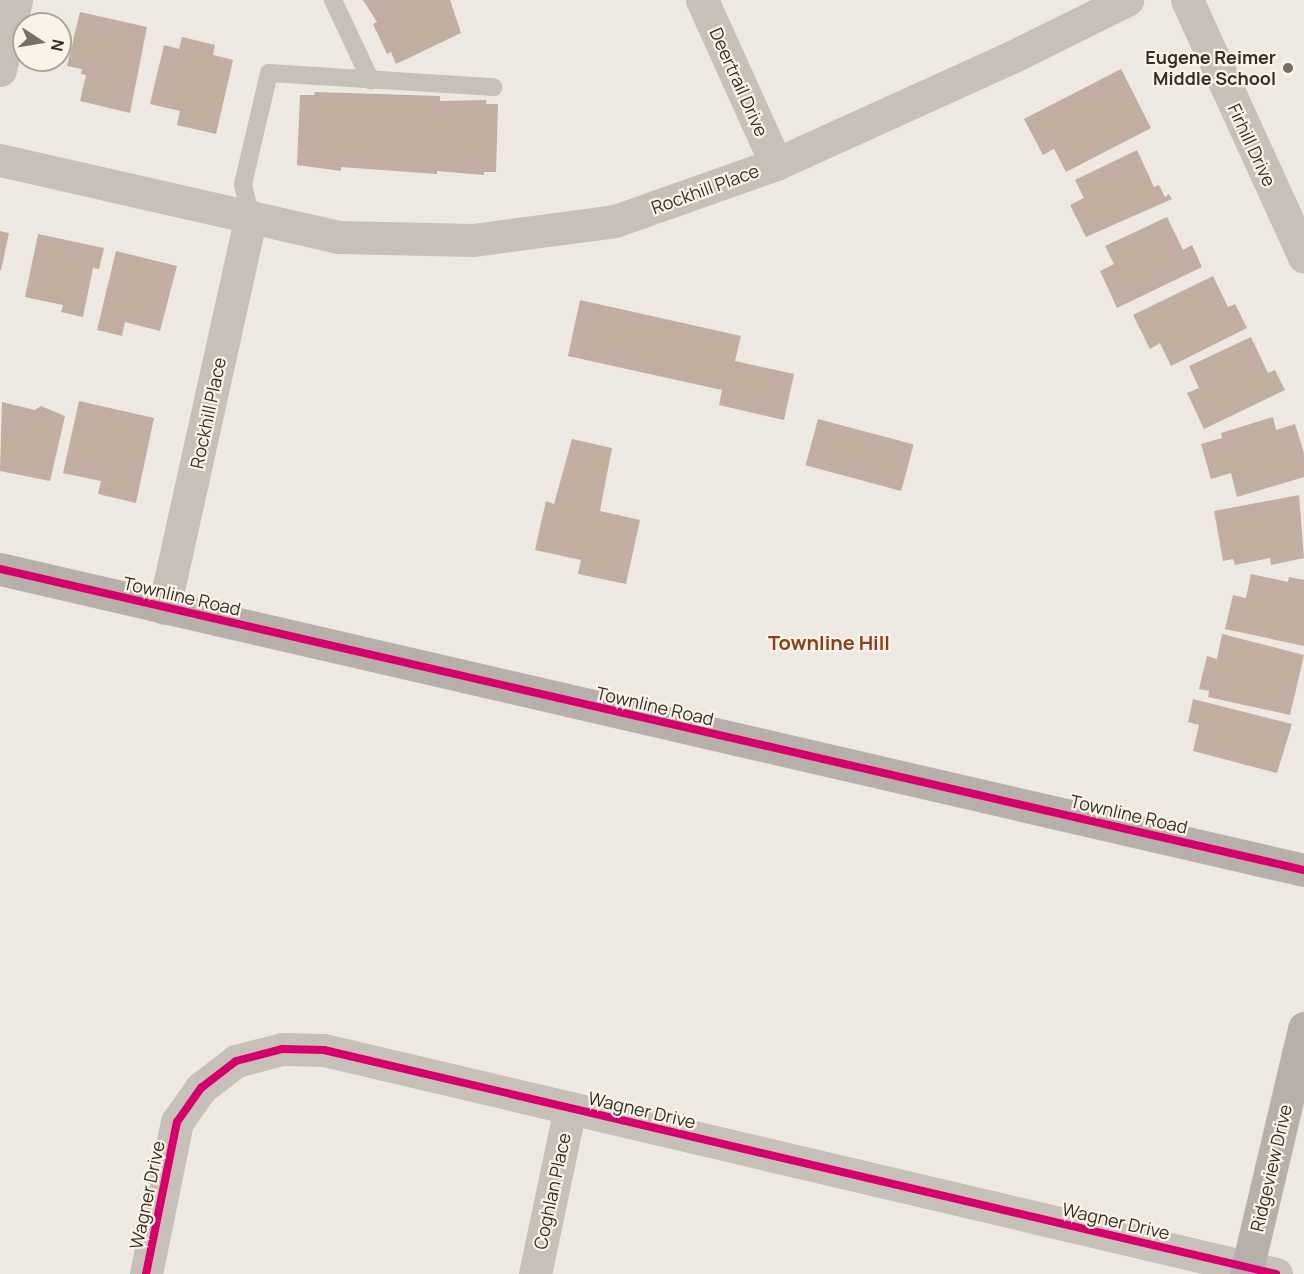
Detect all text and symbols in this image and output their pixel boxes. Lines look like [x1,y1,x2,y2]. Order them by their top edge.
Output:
north arrow [12,12,72,72]
street label: Deertrail Drive [705,24,773,140]
text: N [46,37,70,53]
place label: Eugene Reimer Middle School [1145,47,1276,90]
marker: Eugene Reimer Middle School [1281,61,1295,75]
street label: Firhill Drive [1223,100,1281,190]
street label: Rockhill Place [648,160,762,218]
street label: Rockhill Place [186,355,230,471]
street label: Townline Road [121,572,243,620]
district label: Townline Hill [768,630,890,654]
street label: Townline Road [594,682,716,730]
street label: Townline Road [1068,790,1190,838]
street label: Wagner Drive [586,1087,698,1133]
street label: Ridgeview Drive [1246,1102,1296,1234]
street label: Coghlan Place [529,1131,575,1251]
street label: Wagner Drive [125,1139,169,1251]
street label: Wagner Drive [1060,1198,1172,1244]

